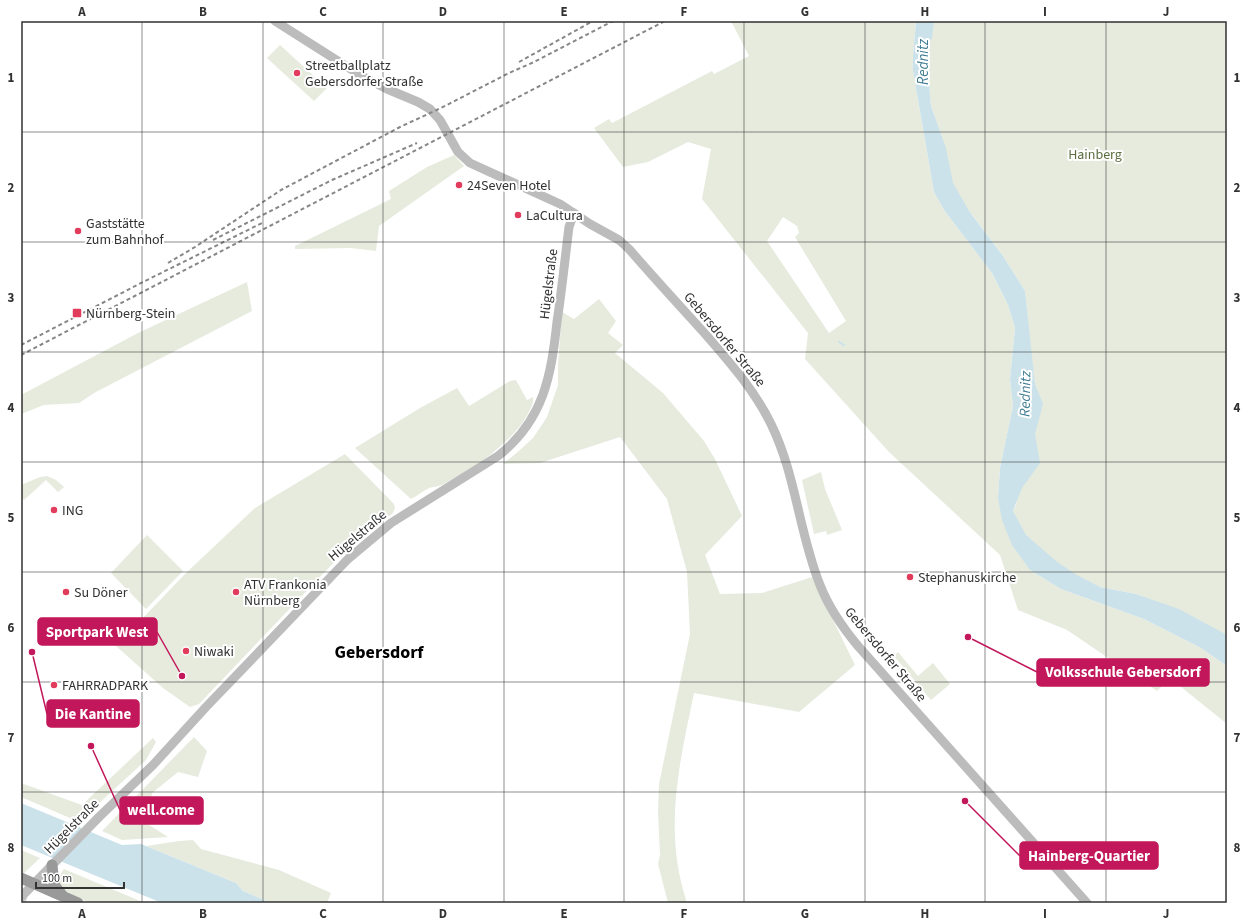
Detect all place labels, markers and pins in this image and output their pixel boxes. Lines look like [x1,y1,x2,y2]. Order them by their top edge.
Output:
place label: Streetballplatz Gebersdorfer Straße [305,56,423,92]
marker: Streetballplatz Gebersdorfer Straße [292,68,302,78]
place label: 24Seven Hotel [467,176,551,196]
marker: 24Seven Hotel [454,180,464,190]
place label: LaCultura [526,206,583,226]
marker: LaCultura [513,210,523,220]
place label: Gaststätte zum Bahnhof [86,214,165,250]
marker: Gaststätte zum Bahnhof [73,226,83,236]
place label: Nürnberg-Stein [86,304,176,324]
marker: Nürnberg-Stein [71,307,83,319]
place label: ING [62,501,83,521]
marker: ING [49,505,59,515]
place label: Stephanuskirche [918,568,1016,588]
marker: Stephanuskirche [905,572,915,582]
place label: ATV Frankonia Nürnberg [244,575,327,611]
place label: Su Döner [74,583,128,603]
marker: Su Döner [61,587,71,597]
marker: ATV Frankonia Nürnberg [231,587,241,597]
callout: Sportpark West [38,618,157,645]
place label: Niwaki [194,642,234,662]
marker: Niwaki [181,646,191,656]
callout: Volksschule Gebersdorf [1037,659,1209,686]
place label: FAHRRADPARK [62,676,149,696]
marker: FAHRRADPARK [49,680,59,690]
callout: Die Kantine [47,700,139,727]
callout: well.come [120,797,203,824]
callout: Hainberg-Quartier [1020,842,1158,869]

